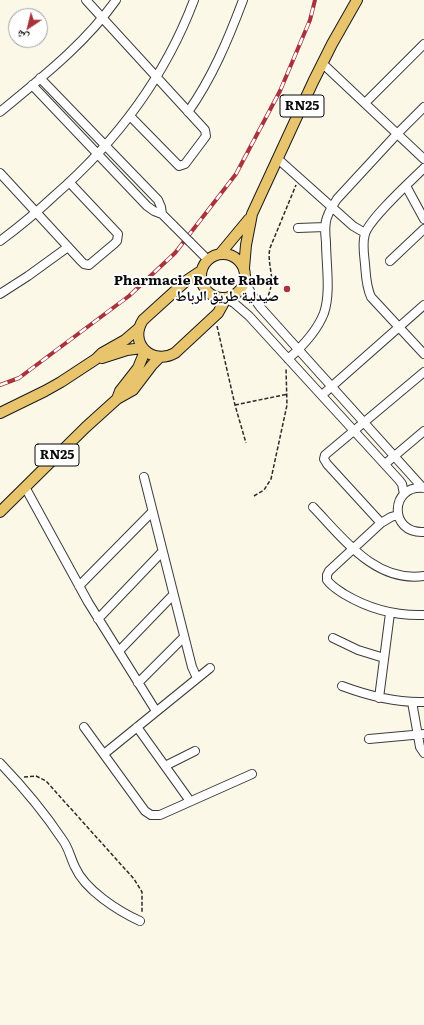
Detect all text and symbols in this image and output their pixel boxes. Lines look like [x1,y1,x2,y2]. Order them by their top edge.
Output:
north arrow [8,8,48,48]
text: ش [12,27,31,47]
road number: RN25 [280,95,324,117]
place label: Pharmacie Route Rabat صيدلية طريق الرباط [114,273,279,306]
marker: Pharmacie Route Rabat صيدلية طريق الرباط [282,284,292,294]
road number: RN25 [35,444,79,466]

